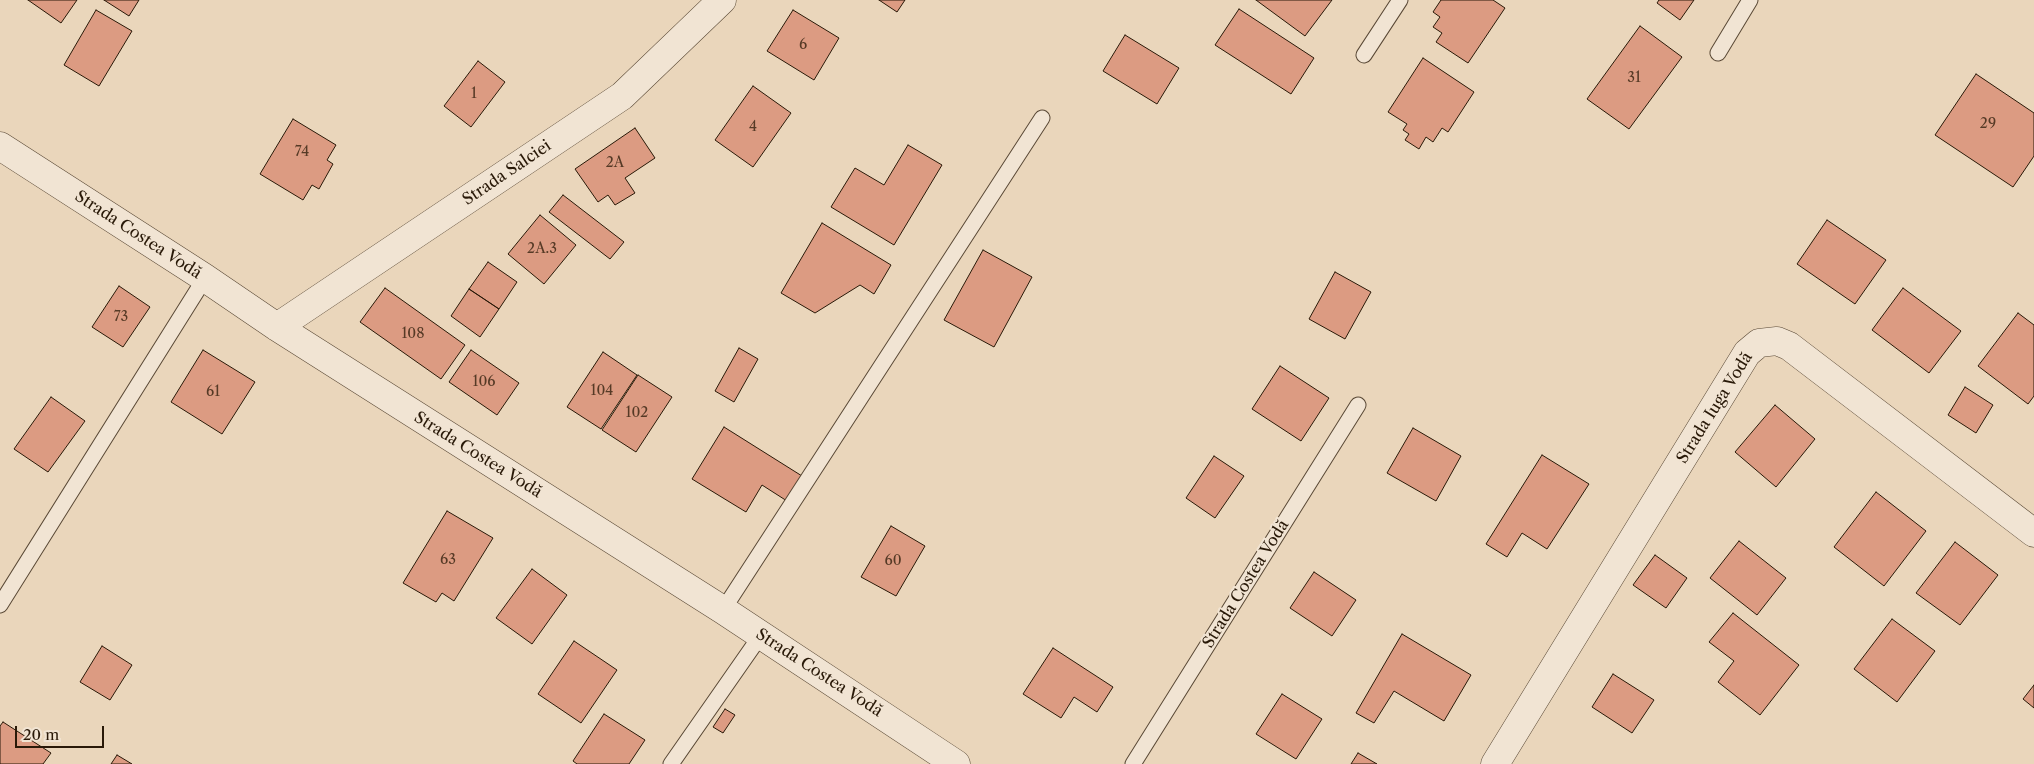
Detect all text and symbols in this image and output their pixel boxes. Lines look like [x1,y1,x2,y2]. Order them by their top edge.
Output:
house number: 6 [799,37,807,53]
house number: 31 [1627,70,1641,86]
house number: 1 [471,86,477,102]
house number: 29 [1980,116,1996,132]
house number: 4 [749,119,757,135]
street label: Strada Salciei [459,136,555,210]
house number: 74 [295,144,309,160]
house number: 2A [606,155,624,171]
street label: Strada Costea Vodă [71,187,205,283]
house number: 2A.3 [527,241,557,257]
house number: 73 [114,309,128,325]
house number: 108 [401,326,425,342]
street label: Strada Iuga Vodă [1673,349,1757,467]
house number: 106 [473,374,495,390]
house number: 104 [591,383,613,399]
house number: 61 [206,384,220,400]
house number: 102 [626,405,648,421]
street label: Strada Costea Vodă [410,408,546,502]
street label: Strada Costea Vodă [1199,516,1293,652]
house number: 63 [440,552,456,568]
house number: 60 [884,553,902,569]
street label: Strada Costea Vodă [752,625,886,721]
scale bar [18,716,106,748]
text: 20 m [23,725,59,744]

